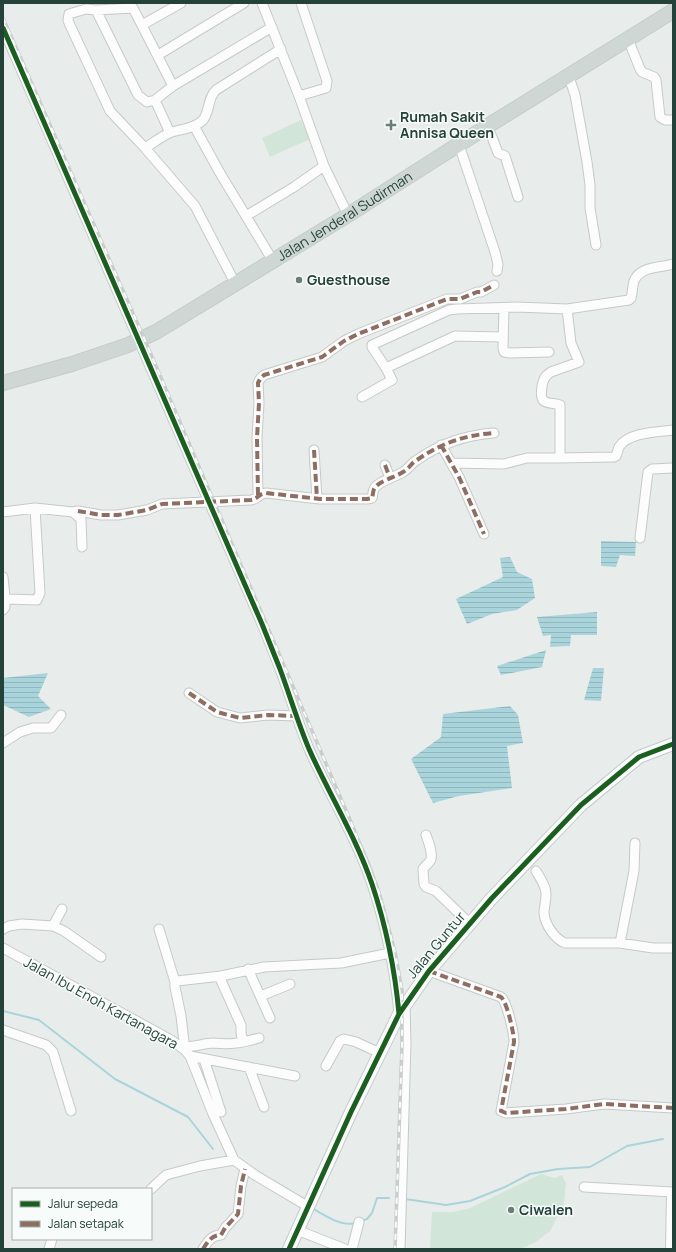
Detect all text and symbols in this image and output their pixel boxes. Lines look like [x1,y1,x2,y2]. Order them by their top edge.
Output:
place label: Rumah Sakit Annisa Queen [400,107,494,142]
marker: Rumah Sakit Annisa Queen [385,119,397,131]
street label: Jalan Jenderal Sudirman [273,166,416,265]
place label: Guesthouse [307,270,390,289]
marker: Guesthouse [294,275,304,285]
street label: Jalan Guntur [402,907,469,982]
street label: Jalan Ibu Enoh Kartanagara [21,952,182,1053]
legend [12,1188,152,1240]
text: Jalur sepeda [48,1195,118,1212]
place label: Ciwalen [519,1200,573,1219]
marker: Ciwalen [506,1205,516,1215]
text: Jalan setapak [48,1215,125,1232]

